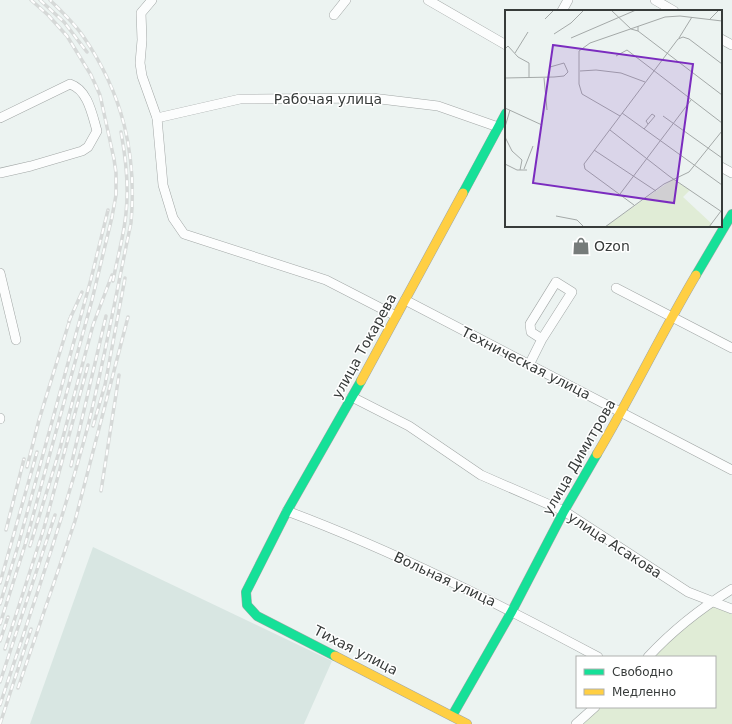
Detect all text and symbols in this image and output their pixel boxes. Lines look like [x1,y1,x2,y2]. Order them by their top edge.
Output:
inset map [505,10,722,227]
street label: Рабочая улица [274,91,382,107]
shop icon: Ozon [571,236,591,256]
place label: Ozon [594,238,630,254]
street label: улица Токарева [329,291,399,401]
street label: Техническая улица [458,323,593,403]
street label: улица Димитрова [539,396,619,518]
street label: улица Асакова [565,509,665,581]
street label: Вольная улица [392,548,498,610]
street label: Тихая улица [311,622,401,678]
legend [576,656,716,708]
text: Свободно [612,665,673,679]
text: Медленно [612,685,676,699]

